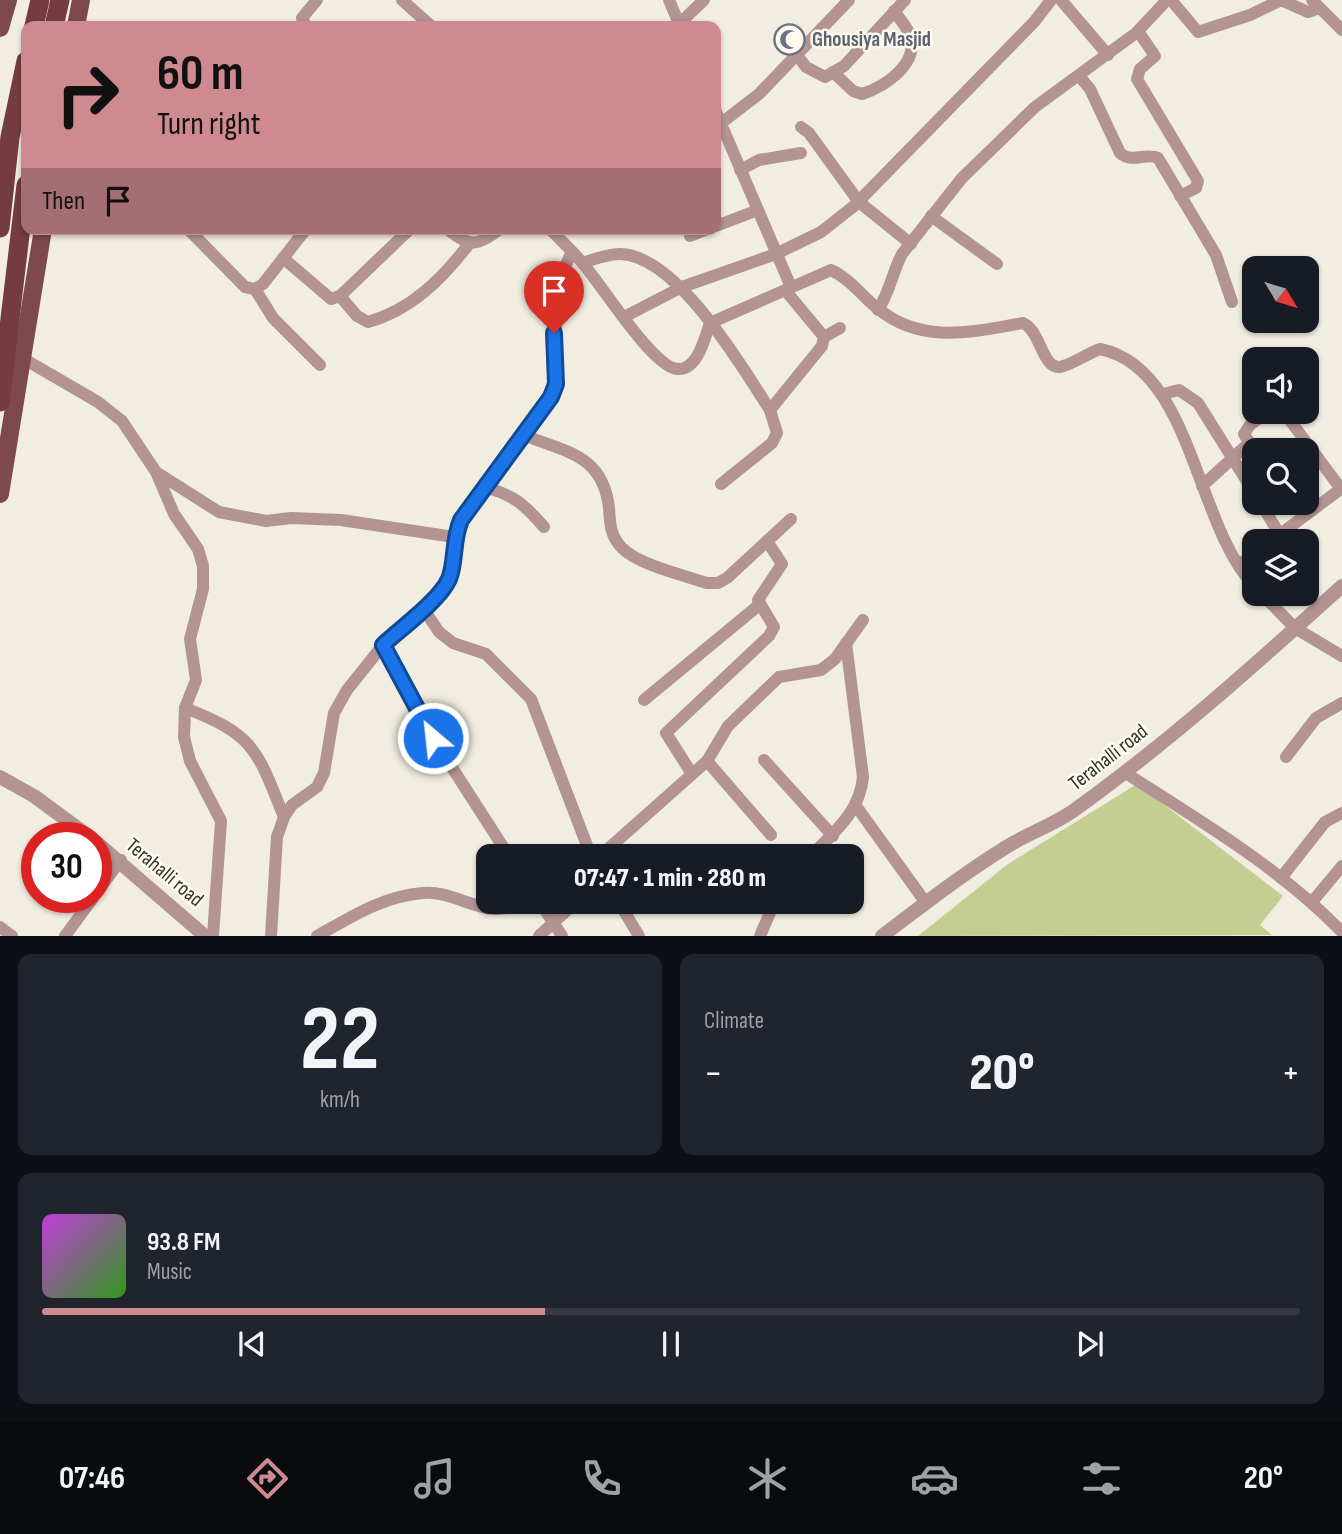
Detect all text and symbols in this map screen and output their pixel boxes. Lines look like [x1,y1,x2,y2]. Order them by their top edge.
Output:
mosque icon: Ghousiya Masjid [772,22,806,56]
place label: Ghousiya Masjid [812,27,931,52]
text: 60 m [157,45,244,104]
icon: right [42,49,133,140]
text: Turn right [157,105,261,144]
icon: arrive [99,182,137,220]
text: Then [42,186,85,217]
north arrow [1242,256,1320,332]
map controls [1242,256,1319,606]
pin [524,261,584,333]
icon: arrive [535,272,573,310]
button: sound [1242,347,1319,424]
button: search [1242,438,1319,515]
button: layers [1242,529,1319,606]
position arrow [396,701,470,775]
street label: Terahalli road [1064,719,1153,796]
speed limit sign: 30 [21,822,112,913]
street label: Terahalli road [121,833,208,912]
text: 07:47 · 1 min · 280 m [574,863,766,894]
text: 22 [300,986,380,1095]
text: Climate [704,1007,764,1035]
text: 20° [969,1042,1035,1105]
text: − [704,1051,723,1096]
text: + [1281,1051,1300,1096]
text: km/h [320,1086,360,1114]
text: 93.8 FM [147,1227,220,1258]
text: Music [147,1258,192,1286]
icon: previous [233,1325,271,1363]
icon: pause [652,1325,690,1363]
icon: next [1071,1325,1109,1363]
icon: directions [243,1454,292,1503]
icon: music [410,1454,459,1503]
icon: phone [577,1454,626,1503]
icon: climate [743,1454,792,1503]
icon: car [910,1454,959,1503]
icon: filters [1077,1454,1126,1503]
text: 07:46 [59,1459,125,1498]
text: 20° [1244,1459,1283,1498]

